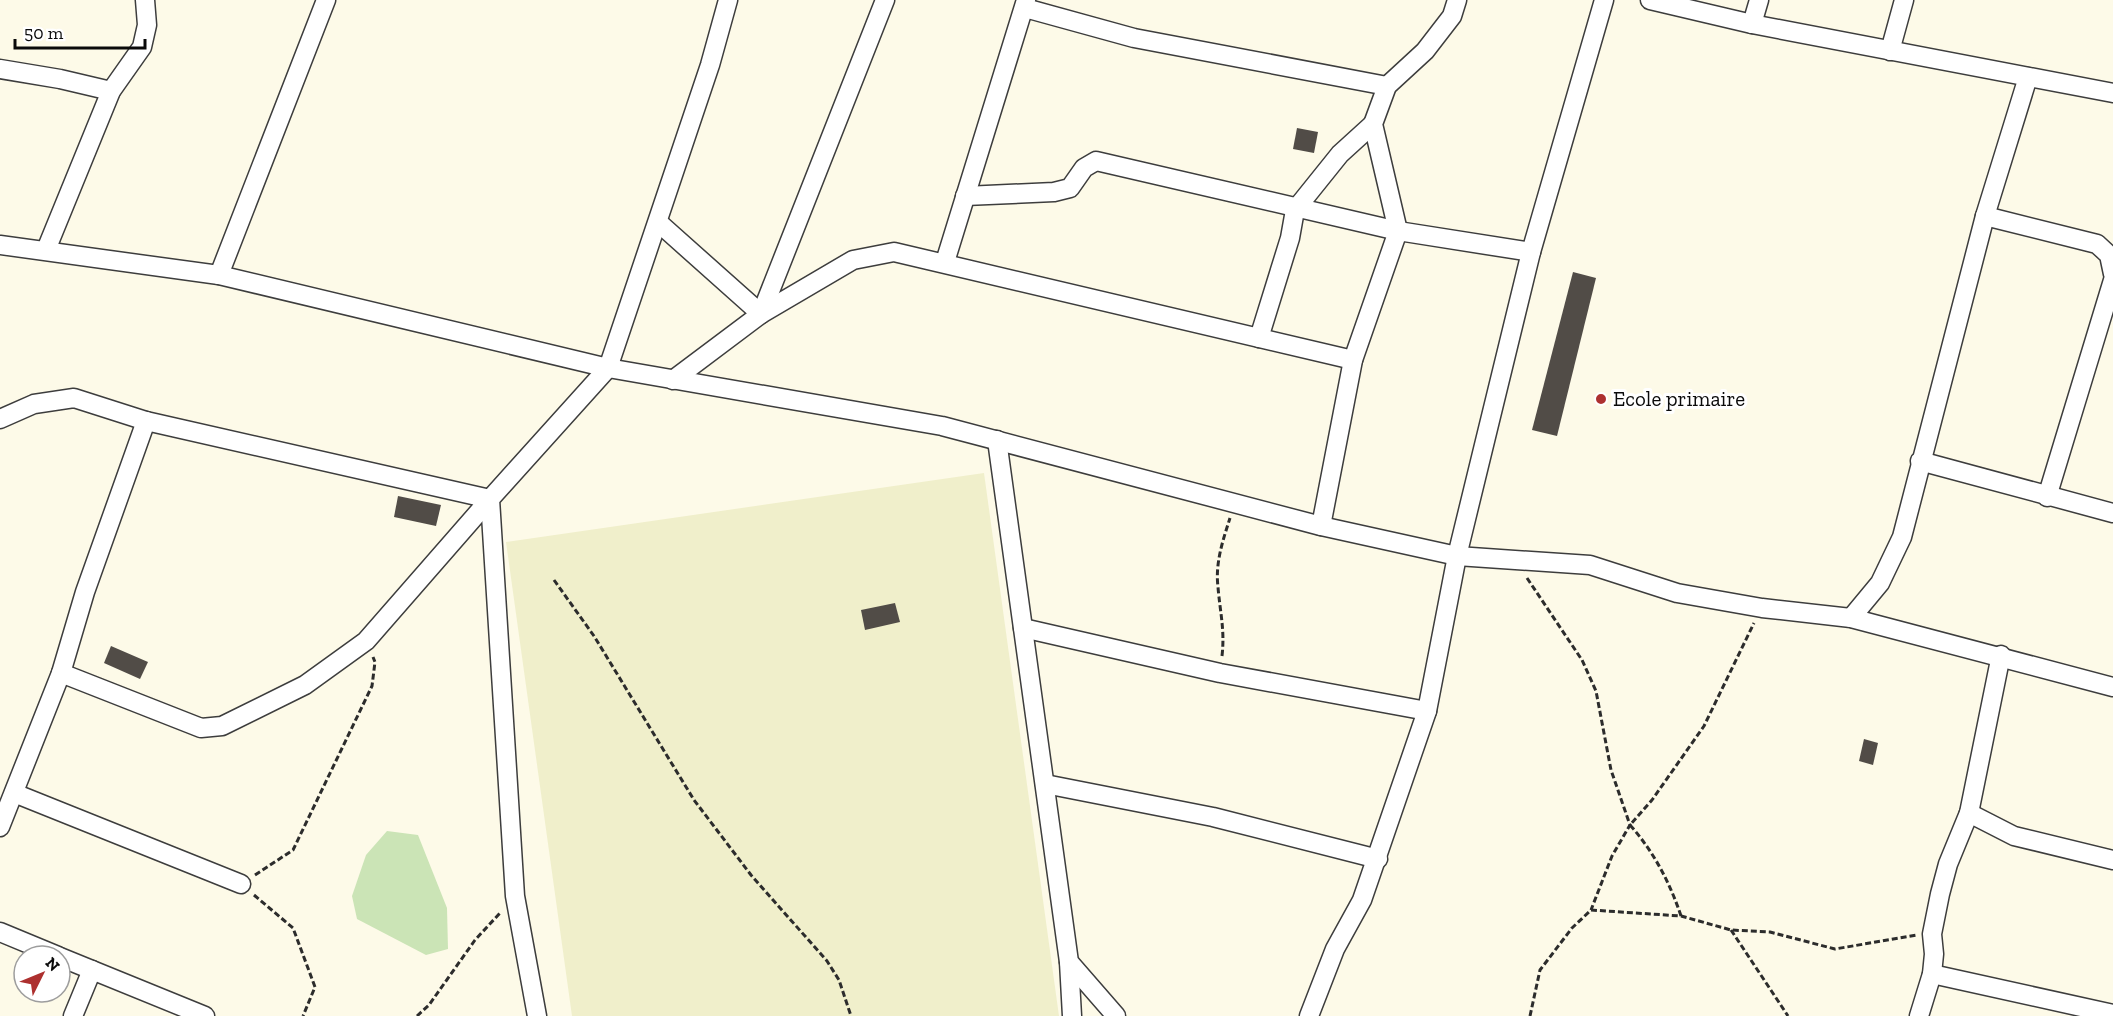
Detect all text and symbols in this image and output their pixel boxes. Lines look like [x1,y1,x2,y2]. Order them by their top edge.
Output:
scale bar [15,12,146,50]
text: 50 m [24,22,64,44]
place label: Ecole primaire [1613,386,1745,411]
marker: Ecole primaire [1594,392,1608,406]
north arrow [12,944,72,1004]
text: N [42,953,64,975]

